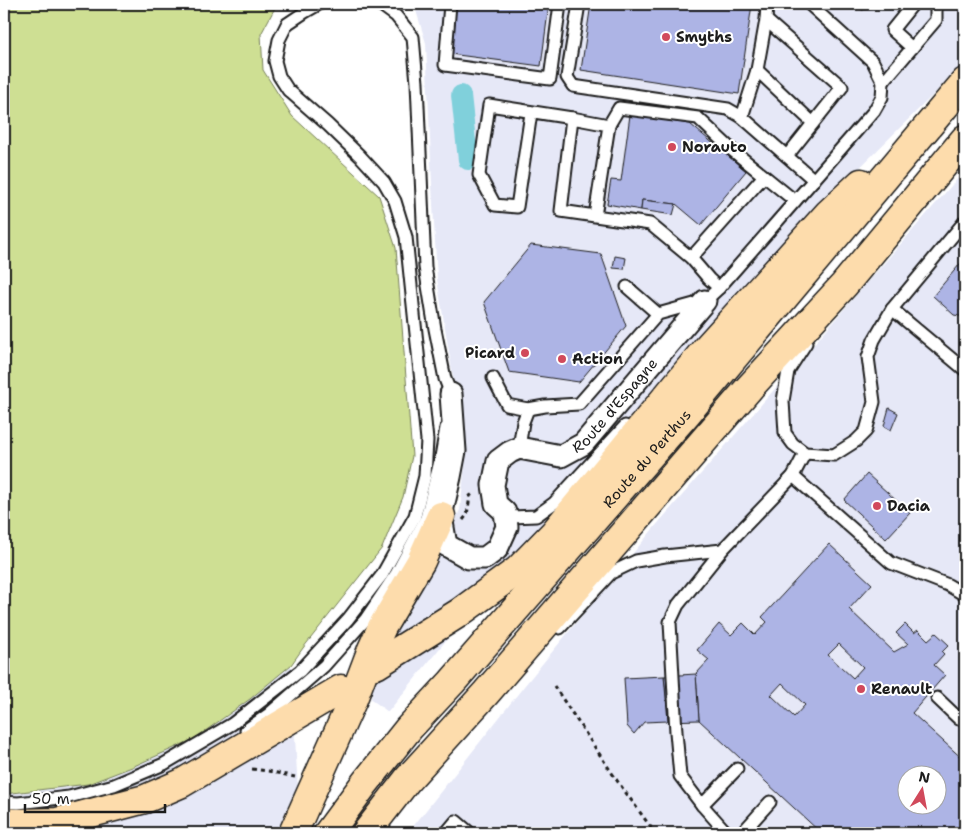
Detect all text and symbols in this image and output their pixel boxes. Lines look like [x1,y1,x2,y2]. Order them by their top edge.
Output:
place label: Smyths [676,27,732,47]
marker: Smyths [660,31,672,43]
place label: Norauto [682,137,747,157]
marker: Norauto [666,141,678,153]
place label: Picard [465,343,515,363]
marker: Picard [519,347,531,359]
place label: Action [572,349,623,369]
marker: Action [556,353,568,365]
street label: Route d'Espagne [569,354,662,458]
street label: Route du Perthus [598,405,696,512]
place label: Dacia [887,496,931,516]
marker: Dacia [871,500,883,512]
place label: Renault [871,679,932,699]
marker: Renault [855,683,867,695]
north arrow [896,764,946,814]
text: N [917,767,932,787]
scale bar [25,782,165,814]
text: 50 m [32,789,70,809]

